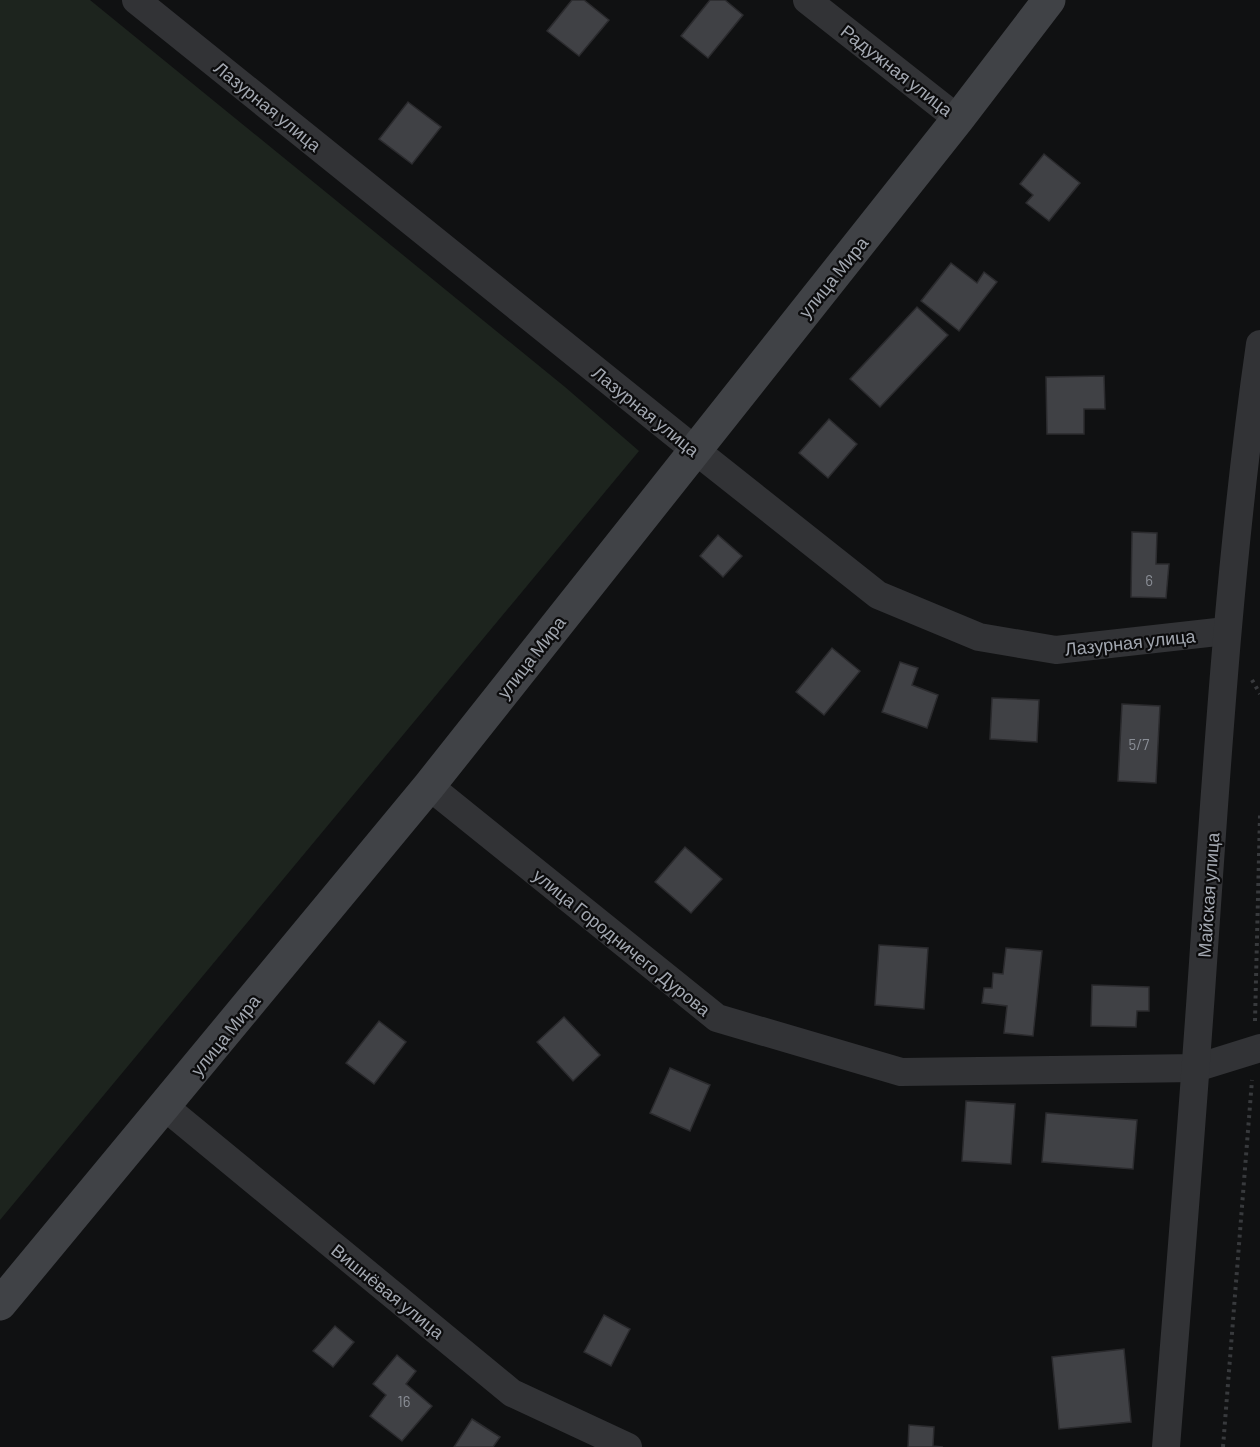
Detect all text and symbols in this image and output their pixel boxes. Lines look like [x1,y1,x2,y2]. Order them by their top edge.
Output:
street label: Радужная улица [837,19,958,121]
street label: Лазурная улица [210,56,327,156]
street label: улица Мира [794,231,873,322]
street label: Лазурная улица [588,361,705,461]
house number: 6 [1145,571,1153,589]
street label: улица Мира [492,611,570,702]
street label: Лазурная улица [1064,624,1197,660]
house number: 5/7 [1129,735,1149,753]
street label: Майская улица [1193,831,1223,958]
street label: улица Городничего Дурова [529,864,716,1021]
street label: улица Мира [186,989,265,1080]
street label: Вишнёвая улица [327,1239,450,1344]
house number: 16 [398,1392,410,1410]

